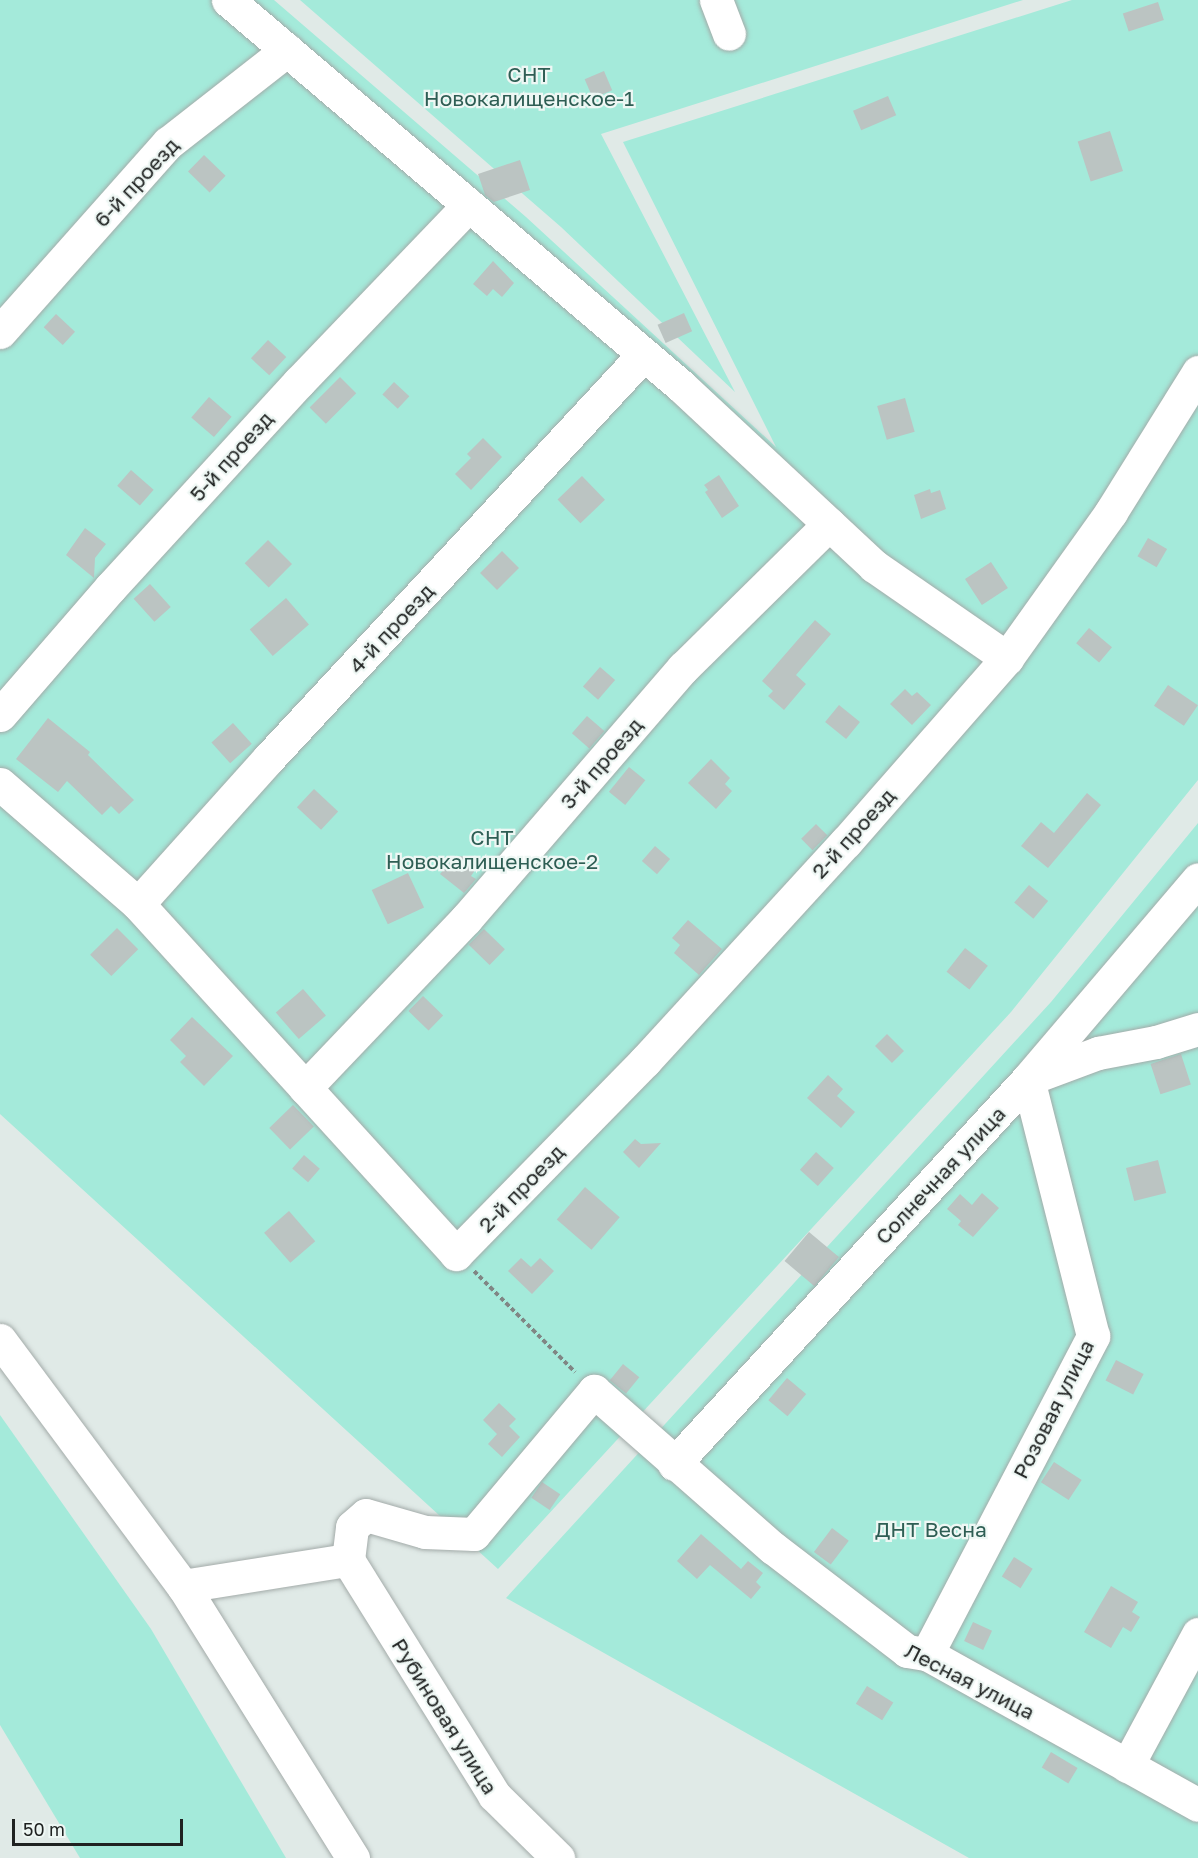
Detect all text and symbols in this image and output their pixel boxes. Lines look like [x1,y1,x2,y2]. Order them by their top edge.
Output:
park label: СНТ Новокалищенское-1 [424,61,634,111]
street label: 6-й проезд [88,132,184,232]
street label: 5-й проезд [184,406,278,506]
street label: 4-й проезд [343,578,439,678]
street label: 3-й проезд [555,712,647,814]
street label: 2-й проезд [806,783,900,883]
park label: СНТ Новокалищенское-2 [386,824,598,874]
street label: Солнечная улица [870,1101,1010,1249]
street label: 2-й проезд [473,1139,569,1237]
street label: Розовая улица [1007,1335,1099,1483]
park label: ДНТ Весна [875,1516,987,1542]
street label: Рубиновая улица [387,1633,503,1799]
street label: Лесная улица [901,1638,1039,1724]
scale bar [15,1807,186,1845]
text: 50 m [23,1818,65,1840]

